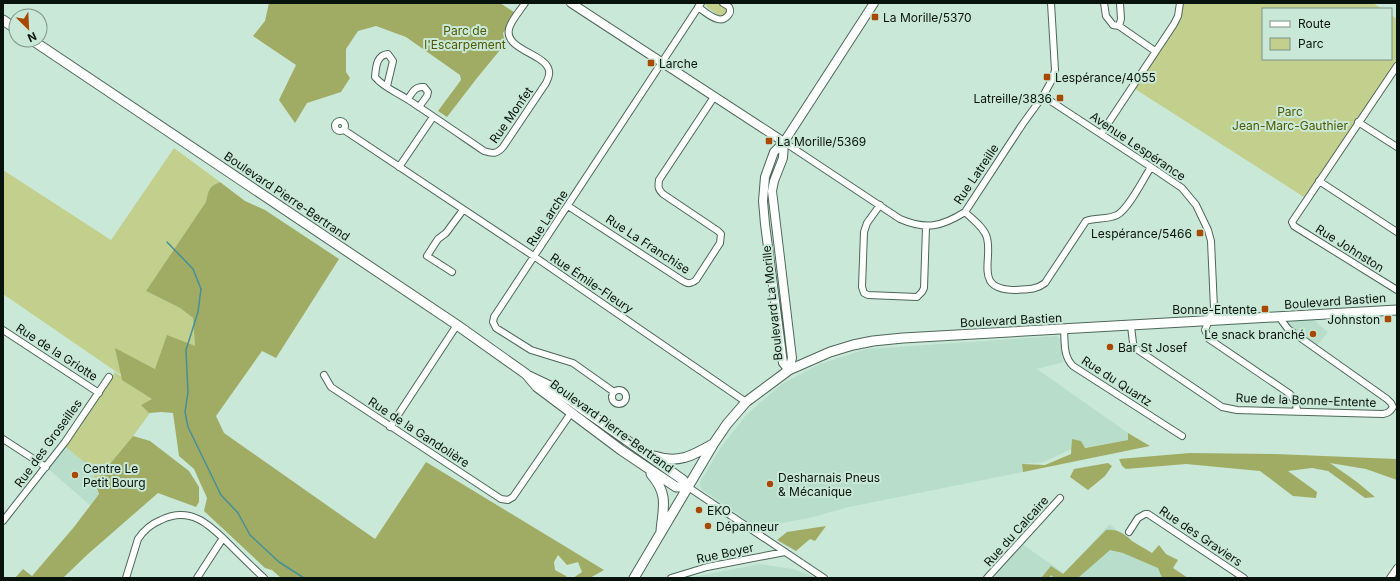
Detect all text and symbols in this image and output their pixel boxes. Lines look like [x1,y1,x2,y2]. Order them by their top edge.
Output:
north arrow [8,8,48,48]
legend [1262,8,1392,60]
place label: La Morille/5370 [883,10,972,25]
marker: La Morille/5370 [870,12,880,22]
text: Route [1298,16,1331,31]
park label: Parc de l'Escarpement [424,23,506,52]
text: N [25,29,39,45]
text: Parc [1298,36,1324,51]
place label: Larche [659,56,698,71]
marker: Larche [646,58,656,68]
place label: Lespérance/4055 [1055,70,1156,85]
marker: Lespérance/4055 [1042,72,1052,82]
street label: Rue Monfet [486,84,536,146]
place label: Latreille/3836 [974,91,1052,106]
marker: Latreille/3836 [1055,93,1065,103]
park label: Parc Jean-Marc-Gauthier [1232,104,1348,133]
street label: Avenue Lespérance [1087,108,1189,184]
place label: La Morille/5369 [777,134,866,149]
marker: La Morille/5369 [764,136,774,146]
street label: Rue Latreille [950,141,1002,207]
street label: Boulevard Pierre-Bertrand [221,148,353,244]
street label: Rue Larche [523,187,571,249]
street label: Rue La Franchise [603,211,693,277]
street label: Rue Johnston [1313,221,1387,275]
place label: Lespérance/5466 [1091,226,1192,241]
marker: Lespérance/5466 [1195,228,1205,238]
street label: Boulevard La Morille [758,245,786,361]
street label: Rue Émile-Fleury [548,250,637,316]
street label: Boulevard Bastien [1284,290,1386,312]
place label: Bonne-Entente [1172,302,1257,317]
marker: Bonne-Entente [1260,304,1270,314]
street label: Boulevard Bastien [960,310,1062,330]
place label: Johnston [1327,312,1380,327]
marker: Johnston [1383,314,1393,324]
street label: Rue de la Griotte [13,320,101,384]
place label: Le snack branché [1204,327,1305,342]
marker: Le snack branché [1308,329,1318,339]
place label: Bar St Josef [1118,340,1188,355]
marker: Bar St Josef [1105,342,1115,352]
street label: Rue du Quartz [1079,353,1155,409]
street label: Boulevard Pierre-Bertrand [547,376,677,476]
street label: Rue de la Bonne-Entente [1235,390,1377,410]
street label: Rue de la Gandolière [366,394,472,470]
street label: Rue des Groseilles [11,396,85,490]
place label: Centre Le Petit Bourg [83,461,146,490]
marker: Centre Le Petit Bourg [70,470,80,480]
place label: Desharnais Pneus & Mécanique [778,470,880,499]
marker: Desharnais Pneus & Mécanique [765,479,775,489]
street label: Rue du Calcaire [981,493,1051,569]
place label: EKO [707,503,731,518]
street label: Rue des Graviers [1157,503,1245,569]
marker: EKO [694,505,704,515]
place label: Dépanneur [716,519,779,534]
marker: Dépanneur [703,521,713,531]
street label: Rue Boyer [695,540,755,566]

